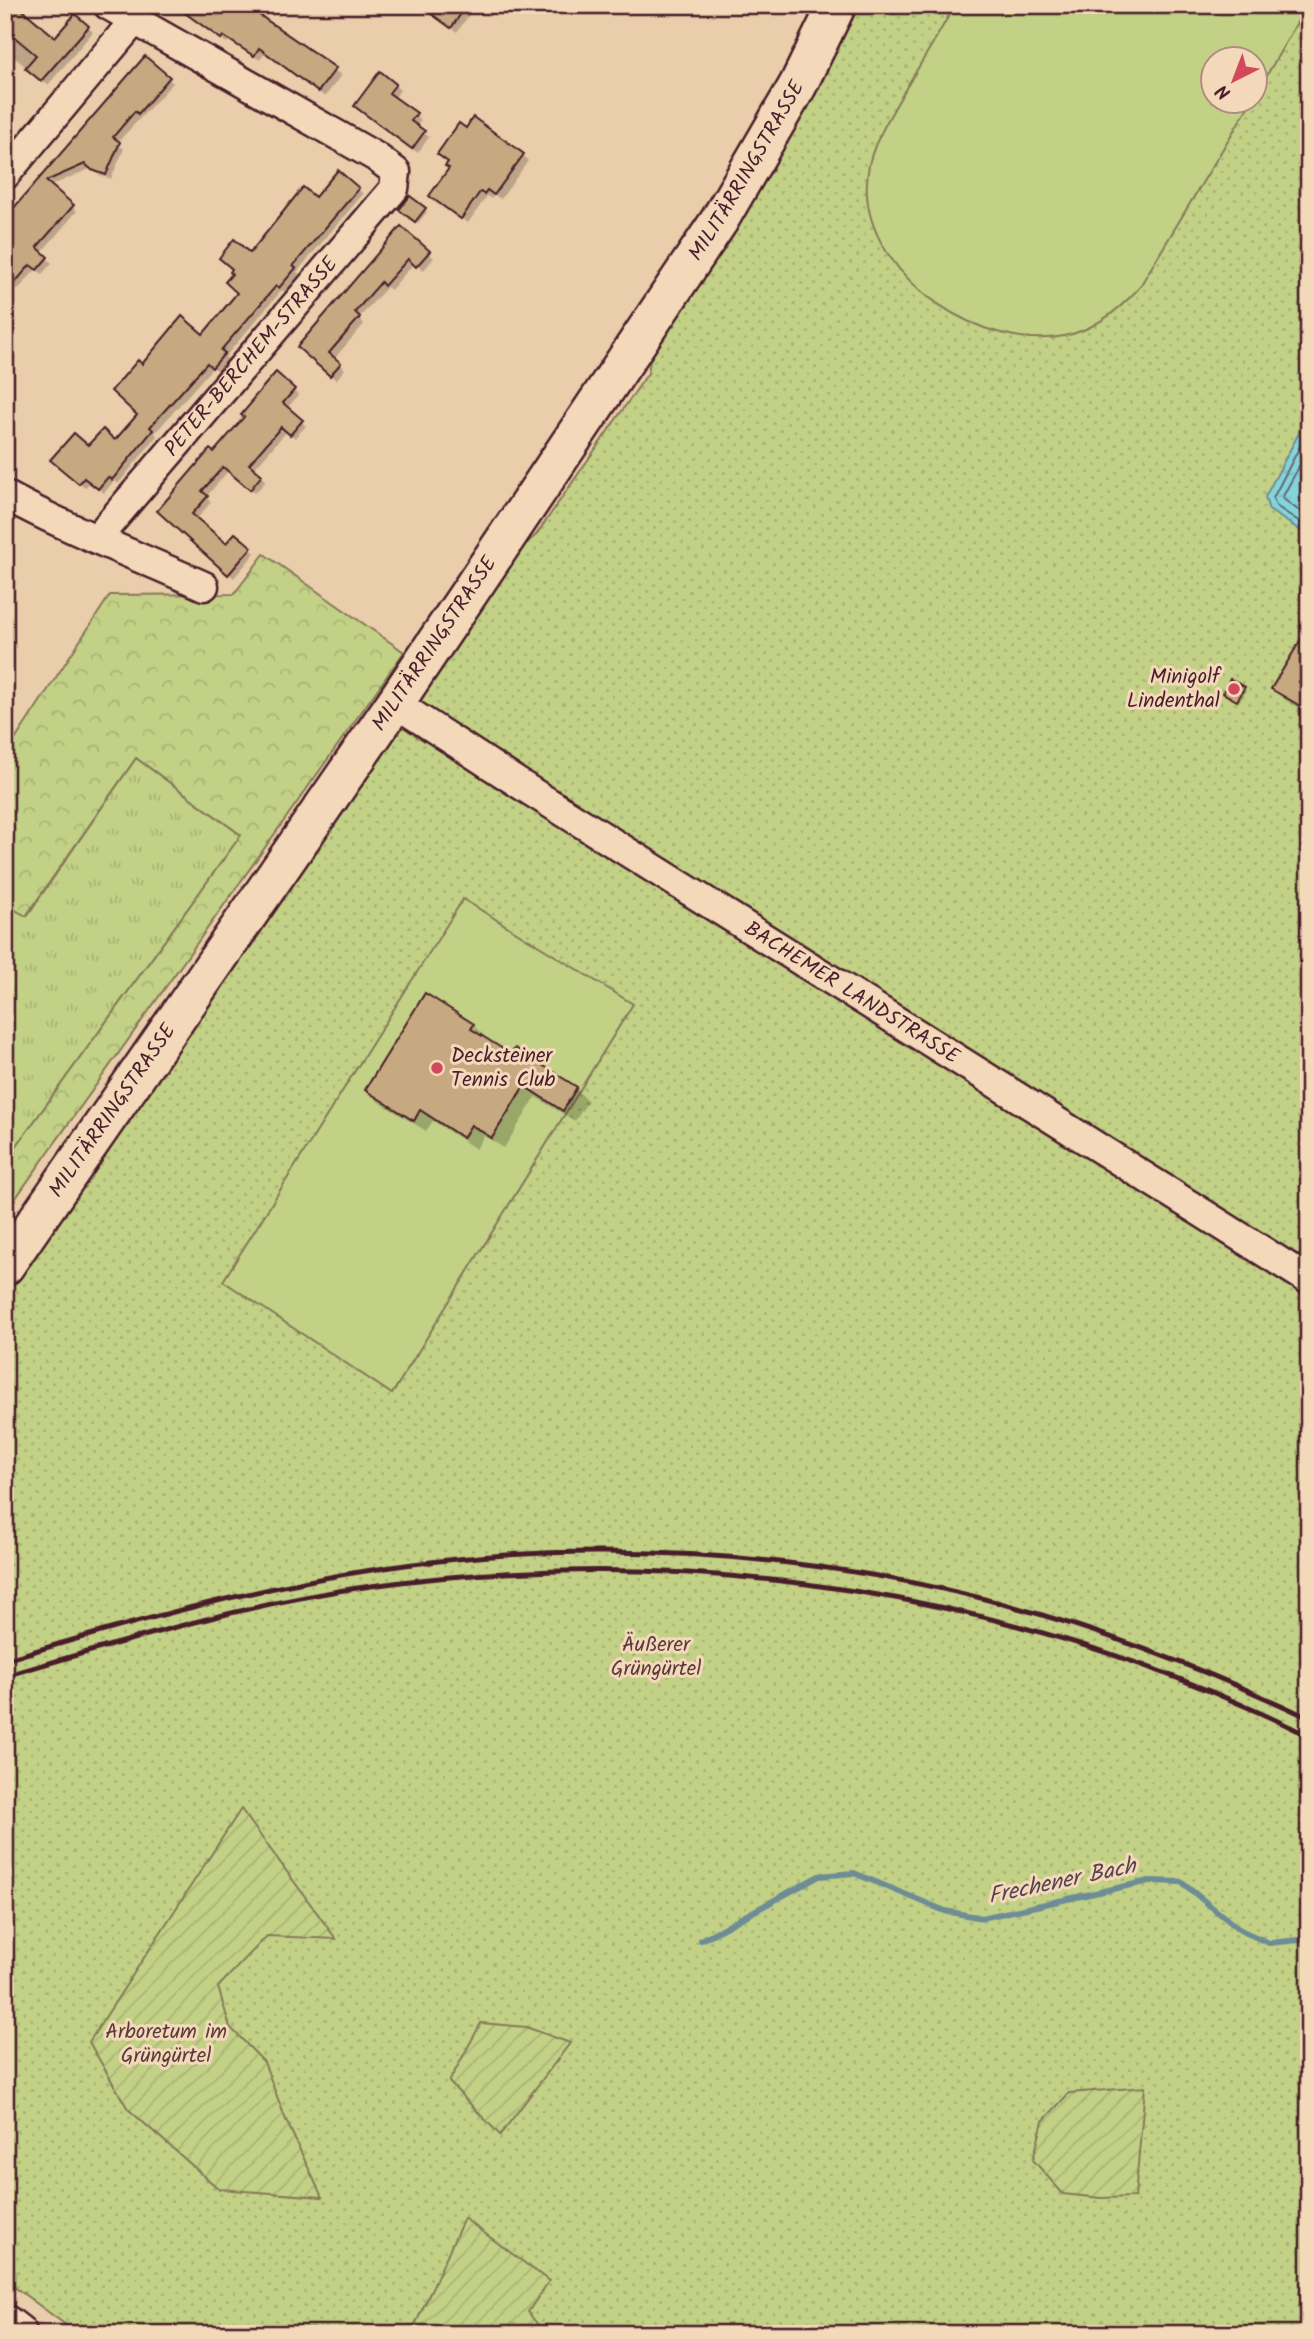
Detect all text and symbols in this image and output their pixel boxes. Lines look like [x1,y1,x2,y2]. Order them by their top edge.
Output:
north arrow [1198,46,1268,116]
street label: MILITÄRRINGSTRASSE [680,74,814,268]
text: N [1209,76,1238,106]
street label: PETER-BERCHEM-STRASSE [156,249,347,464]
street label: MILITÄRRINGSTRASSE [363,549,506,738]
place label: Minigolf Lindenthal [1127,661,1222,718]
marker: Minigolf Lindenthal [1226,681,1242,697]
street label: BACHEMER LANDSTRASSE [738,913,966,1073]
street label: MILITÄRRINGSTRASSE [41,1016,185,1204]
place label: Decksteiner Tennis Club [451,1040,555,1097]
marker: Decksteiner Tennis Club [429,1060,445,1076]
park label: Äußerer Grüngürtel [611,1629,701,1686]
water label: Frechener Bach [985,1848,1141,1915]
park label: Arboretum im Grüngürtel [105,2016,227,2073]

